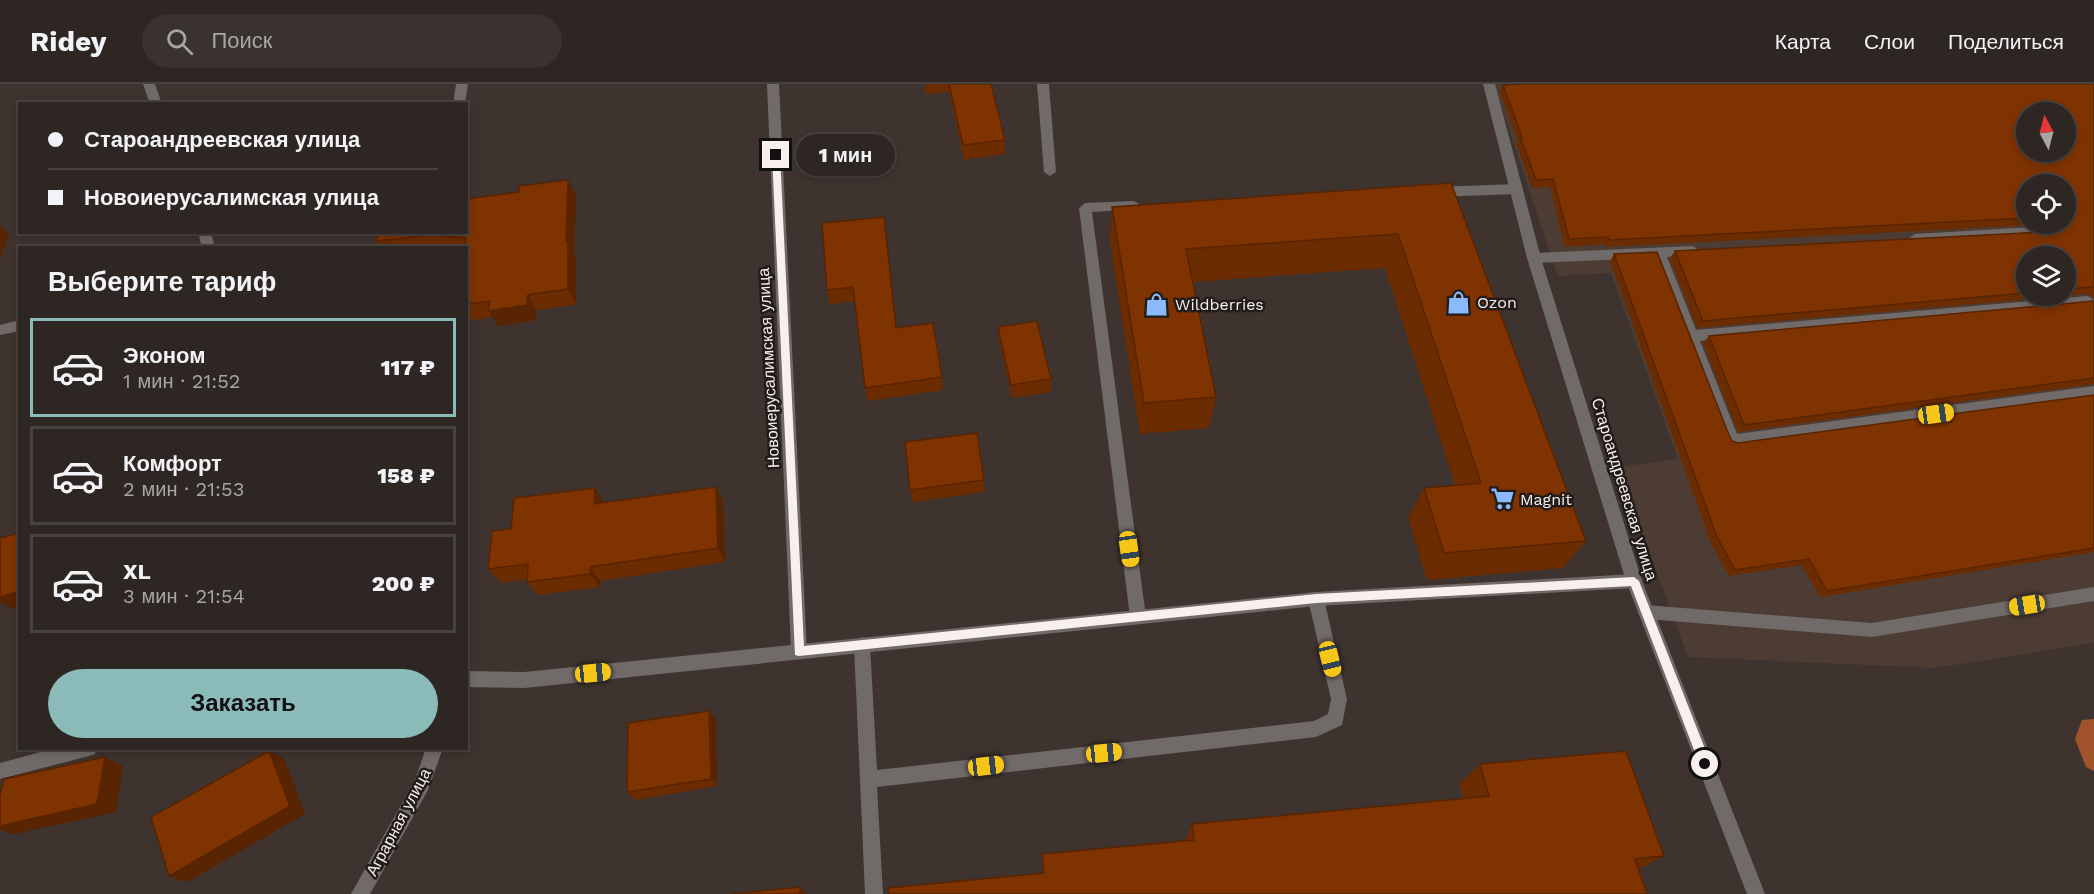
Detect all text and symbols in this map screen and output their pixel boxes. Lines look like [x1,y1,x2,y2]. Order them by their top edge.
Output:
search box [142,14,562,68]
text: Ridey [30,25,106,58]
icon: search [163,25,196,58]
text: Поиск [211,28,272,53]
text: Карта [1775,29,1831,54]
text: Слои [1864,29,1915,54]
text: Поделиться [1948,29,2064,54]
north arrow [2016,102,2076,162]
map controls [2016,102,2076,306]
text: Староандреевская улица [84,127,360,152]
callout: 1 мин [797,134,896,176]
route end [762,141,789,168]
text: 1 мин [819,143,872,167]
button: locate [2016,174,2076,234]
text: Новоиерусалимская улица [84,185,379,210]
button: layers [2016,246,2076,306]
text: Выберите тариф [48,266,276,298]
street label: Новоиерусалимская улица [754,267,783,469]
shop icon: Ozon [1446,289,1472,315]
shop icon: Wildberries [1144,291,1170,317]
place label: Ozon [1477,293,1517,312]
place label: Wildberries [1175,295,1264,314]
icon: car [51,341,105,395]
text: Эконом [123,343,206,368]
text: 117 ₽ [381,355,435,380]
text: 1 мин · 21:52 [123,369,240,393]
street label: Староандреевская улица [1588,396,1661,583]
car [1917,403,1955,425]
icon: car [51,449,105,503]
text: Комфорт [123,451,222,476]
text: 158 ₽ [377,463,435,488]
text: 2 мин · 21:53 [123,477,244,501]
supermarket icon: Magnit [1489,486,1515,512]
place label: Magnit [1520,490,1572,509]
car [1118,530,1140,568]
icon: car [51,557,105,611]
text: XL [123,559,151,584]
text: 200 ₽ [372,571,435,596]
text: 3 мин · 21:54 [123,584,245,608]
car [2008,593,2046,617]
car [1317,639,1343,679]
car [574,662,612,684]
button: Заказать [48,669,438,738]
car [1085,742,1123,764]
route start [1691,750,1718,777]
car [967,755,1005,777]
street label: Аграрная улица [362,765,435,879]

